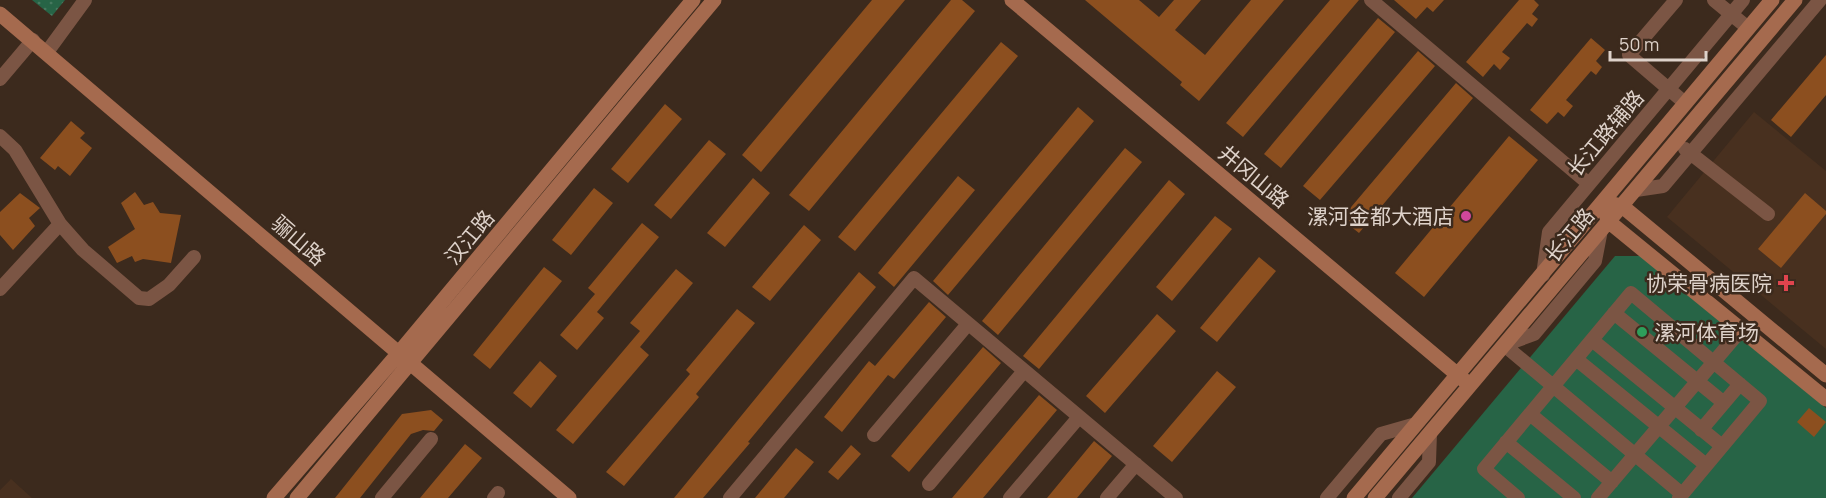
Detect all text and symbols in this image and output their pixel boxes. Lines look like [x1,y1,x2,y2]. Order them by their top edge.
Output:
scale bar [1610,24,1706,62]
text: 50 m [1619,32,1659,56]
street label: 长江路辅路 [1561,84,1649,182]
street label: 井冈山路 [1213,138,1295,214]
place label: 漯河金都大酒店 [1307,202,1454,230]
street label: 长江路 [1538,202,1600,268]
street label: 汉江路 [438,204,500,270]
street label: 骊山路 [266,209,332,271]
marker: 漯河金都大酒店 [1459,209,1473,223]
place label: 协荣骨病医院 [1646,269,1772,297]
marker: 协荣骨病医院 [1777,274,1795,292]
place label: 漯河体育场 [1654,318,1759,346]
marker: 漯河体育场 [1635,325,1649,339]

